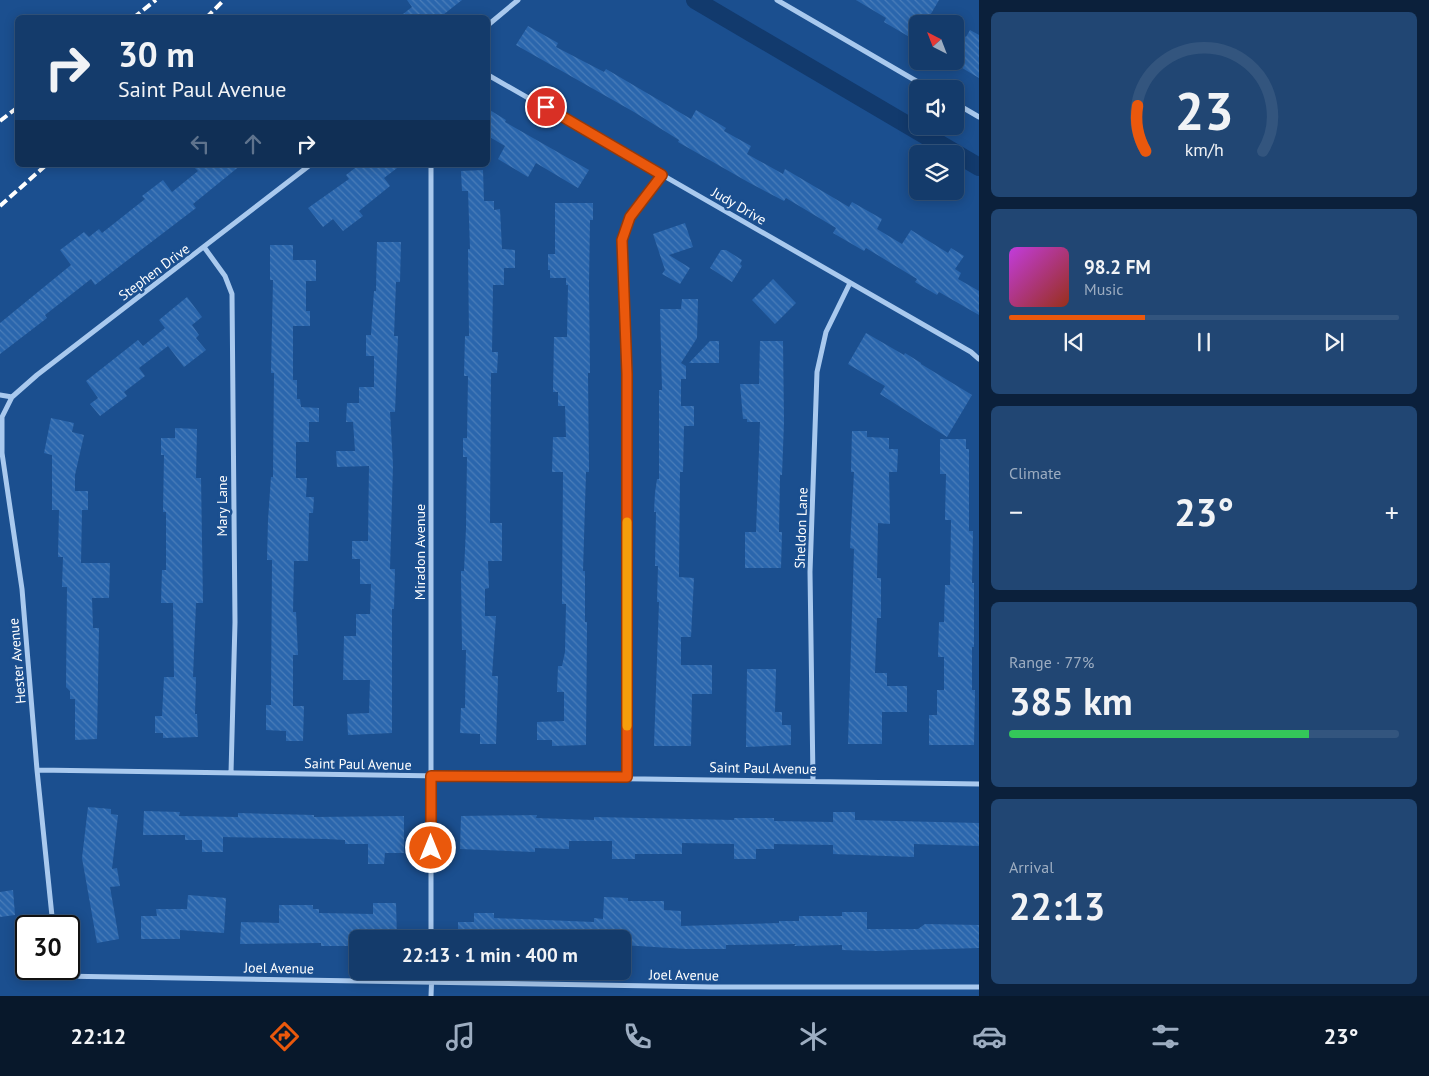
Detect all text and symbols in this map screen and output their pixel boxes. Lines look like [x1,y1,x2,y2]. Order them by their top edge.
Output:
north arrow [909,15,964,70]
map controls [909,15,964,200]
text: 30 m [118,31,195,77]
icon: right [35,35,100,100]
text: Saint Paul Avenue [118,75,286,103]
text: 23 [1175,77,1233,144]
button: sound [909,80,964,135]
pin [525,86,567,128]
icon: arrive [532,93,560,121]
icon: left [186,130,214,158]
icon: ahead [239,130,267,158]
icon: right [292,130,320,158]
text: km/h [1184,138,1224,161]
button: layers [909,145,964,200]
street label: Judy Drive [708,183,770,229]
street label: Stephen Drive [115,239,193,305]
text: 98.2 FM [1084,255,1151,279]
text: Music [1084,279,1124,299]
icon: previous [1060,328,1088,356]
icon: pause [1190,328,1218,356]
icon: next [1320,328,1348,356]
text: Climate [1009,463,1061,483]
street label: Mary Lane [213,475,231,537]
street label: Sheldon Lane [791,487,811,569]
text: 23° [1174,487,1234,536]
text: − [1009,493,1023,530]
text: + [1385,493,1399,530]
street label: Miradon Avenue [411,504,429,600]
street label: Hester Avenue [4,617,30,705]
text: Range · 77% [1009,652,1094,672]
text: 385 km [1009,676,1133,725]
street label: Saint Paul Avenue [304,754,412,774]
street label: Saint Paul Avenue [709,758,817,778]
position arrow [404,821,456,873]
text: Arrival [1009,857,1054,877]
text: 22:13 [1009,881,1105,930]
speed limit sign: 30 [15,915,80,980]
text: 22:13 · 1 min · 400 m [402,943,578,967]
street label: Joel Avenue [243,958,314,978]
street label: Joel Avenue [648,965,719,985]
icon: directions [267,1019,302,1054]
icon: music [443,1019,478,1054]
icon: phone [620,1019,655,1054]
icon: climate [796,1019,831,1054]
icon: car [972,1019,1007,1054]
icon: filters [1148,1019,1183,1054]
text: 22:12 [71,1022,126,1050]
text: 23° [1324,1022,1358,1050]

